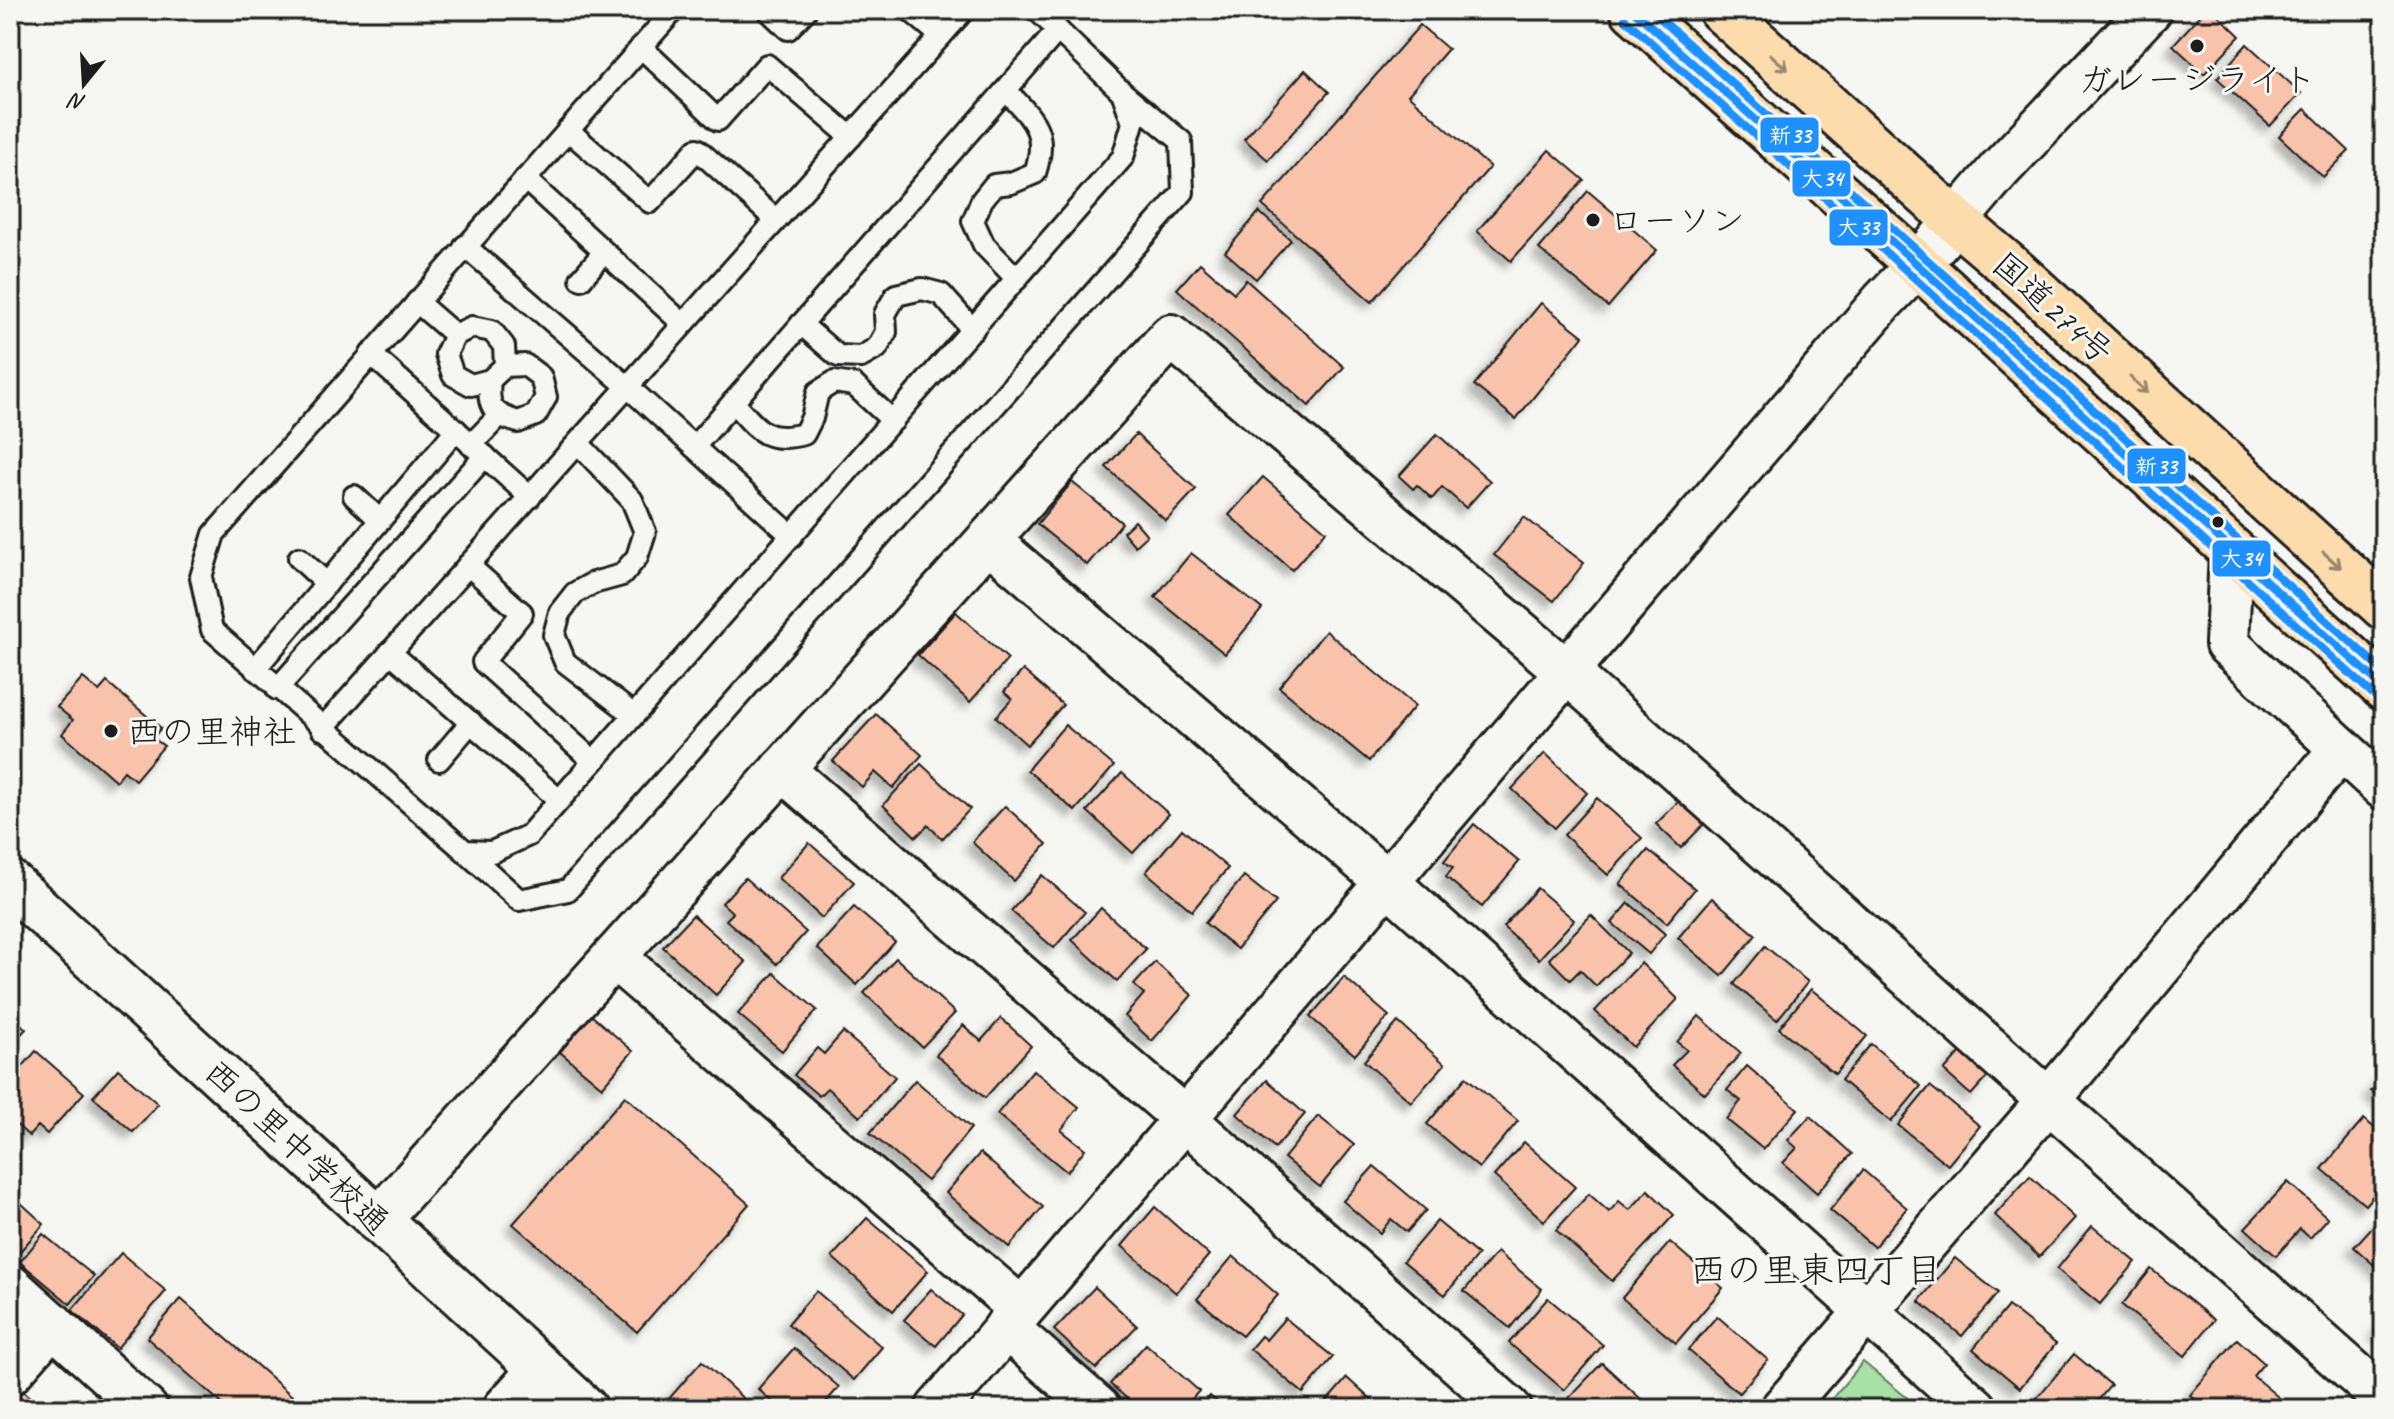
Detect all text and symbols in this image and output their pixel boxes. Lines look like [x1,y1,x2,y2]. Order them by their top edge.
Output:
marker: ガレージライト [2188,37,2206,55]
north arrow [44,44,124,124]
one-way arrow [1769,53,1789,71]
place label: ガレージライト [2078,58,2316,101]
text: N [64,86,89,117]
line badge: 新33 [1759,116,1820,154]
text: 新33 [1769,122,1813,150]
line badge: 大34 [1791,159,1852,198]
text: 大34 [1801,165,1846,193]
place label: ローソン [1609,199,1745,242]
line badge: 大33 [1828,208,1889,247]
marker: ローソン [1584,211,1602,229]
text: 大33 [1837,214,1881,242]
street label: 国道274号 [1984,243,2122,373]
one-way arrow [2129,375,2149,393]
line badge: 新33 [2126,447,2187,485]
text: 新33 [2135,453,2179,481]
unlabelled marker [2210,514,2226,530]
line badge: 大34 [2211,539,2272,578]
text: 大34 [2220,545,2265,573]
one-way arrow [2322,550,2342,569]
place label: 西の里神社 [127,710,297,753]
marker: 西の里神社 [102,722,120,740]
street label: 西の里中学校通 [195,1050,399,1244]
district label: 西の里東四丁目 [1690,1247,1942,1293]

